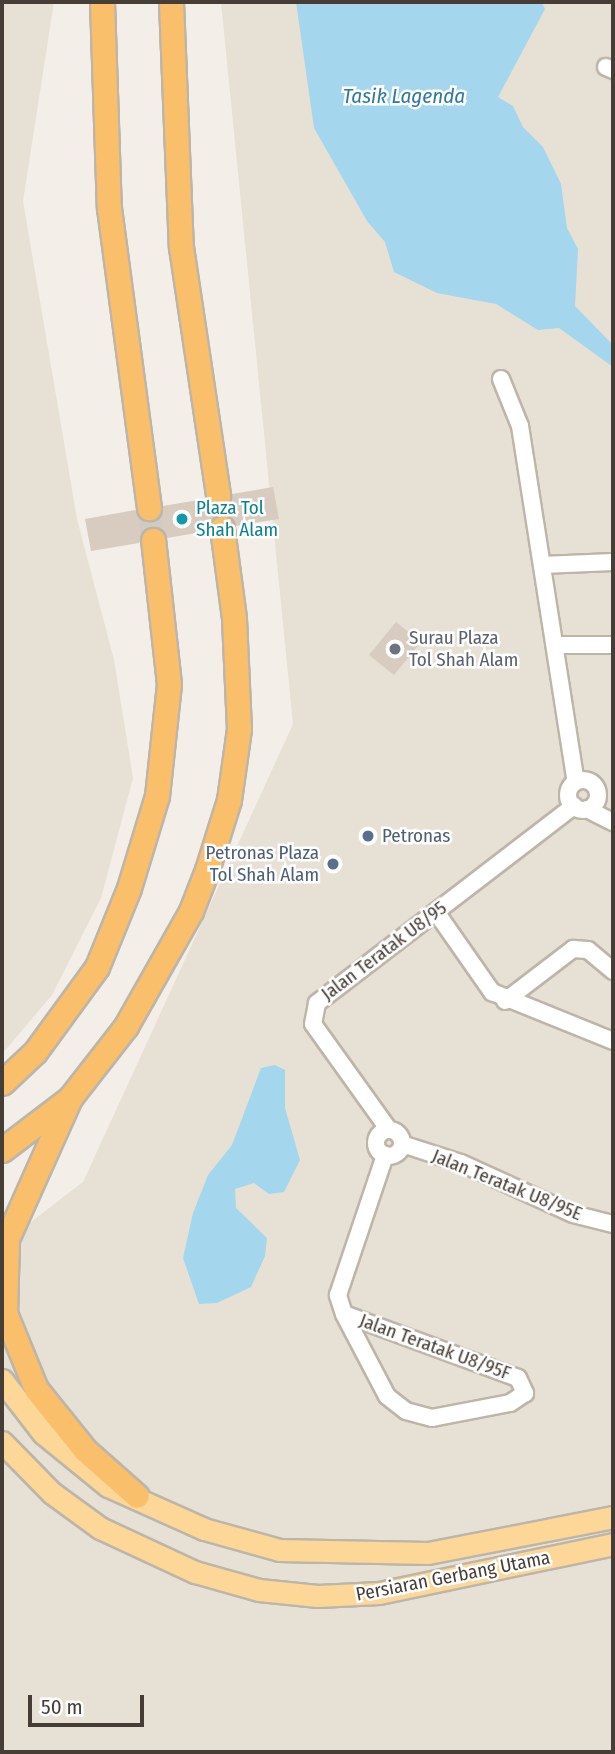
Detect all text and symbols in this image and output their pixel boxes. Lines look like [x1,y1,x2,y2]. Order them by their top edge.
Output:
water label: Tasik Lagenda [343,83,465,109]
place label: Plaza Tol Shah Alam [196,497,278,541]
marker: Plaza Tol Shah Alam [174,511,190,527]
place label: Surau Plaza Tol Shah Alam [409,627,518,671]
marker: Surau Plaza Tol Shah Alam [387,641,403,657]
place label: Petronas [382,825,450,847]
marker: Petronas [360,828,376,844]
place label: Petronas Plaza Tol Shah Alam [206,842,319,886]
marker: Petronas Plaza Tol Shah Alam [325,856,341,872]
street label: Jalan Teratak U8/95 [317,896,451,1006]
street label: Jalan Teratak U8/95E [429,1144,585,1226]
street label: Jalan Teratak U8/95F [356,1309,514,1385]
street label: Persiaran Gerbang Utama [354,1546,552,1606]
scale bar [32,1680,147,1724]
text: 50 m [41,1694,83,1720]

